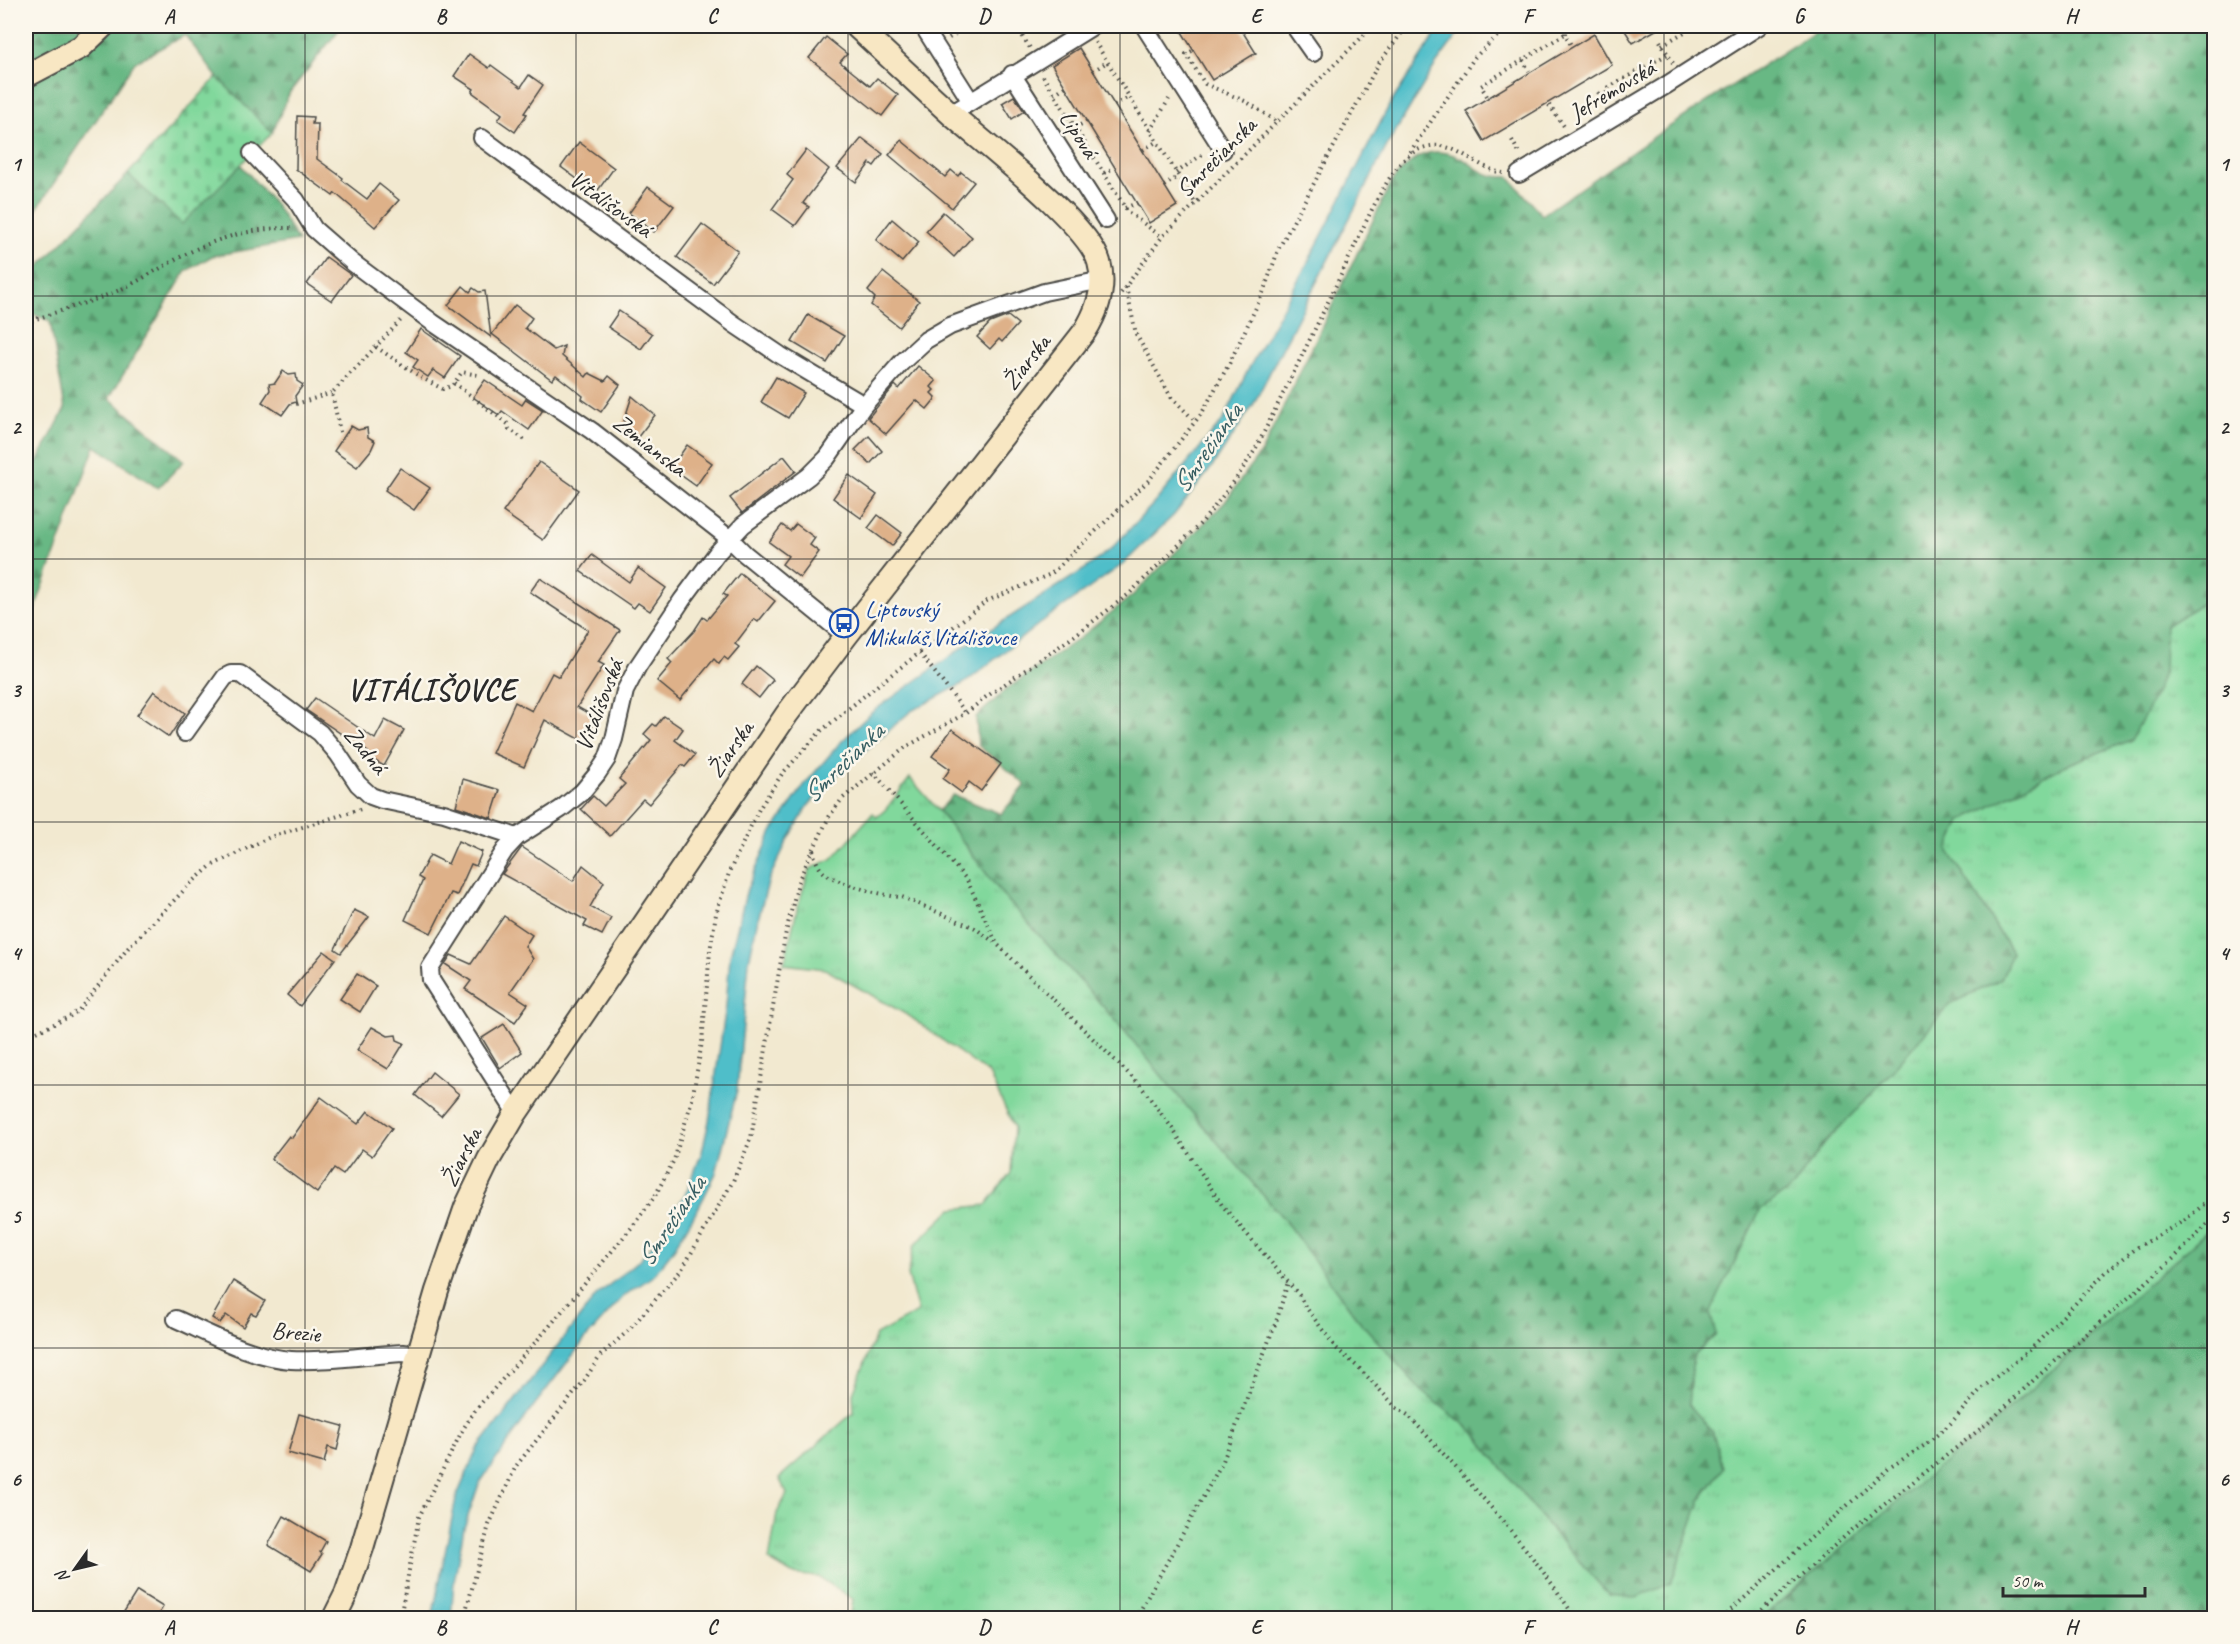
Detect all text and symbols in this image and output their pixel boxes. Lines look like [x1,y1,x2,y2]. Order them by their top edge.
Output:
text: A [164,4,176,29]
text: B [436,4,448,29]
text: C [707,4,719,29]
text: D [978,4,992,29]
text: E [1251,4,1265,29]
text: F [1523,4,1537,29]
text: G [1794,4,1807,29]
text: H [2065,4,2080,29]
street label: Jefremovská [1562,51,1663,128]
street label: Lipová [1053,104,1107,166]
street label: Smrečianska [1169,109,1264,204]
text: 1 [12,152,23,177]
text: 1 [2220,152,2231,177]
street label: Vitálišovská [564,164,660,246]
street label: Žiarska [995,327,1058,396]
water label: Smrečianka [1164,394,1252,499]
street label: Zemianska [607,407,694,484]
text: 2 [12,415,23,440]
text: 2 [2220,415,2231,440]
place label: Liptovský Mikuláš,Vitálišovce [865,594,1018,652]
bus stop icon: Liptovský Mikuláš,Vitálišovce [828,607,860,639]
street label: Vitálišovská [568,653,631,755]
district label: VITÁLIŠOVCE [347,671,519,709]
text: 3 [12,678,23,703]
text: 3 [2220,678,2231,703]
street label: Žiarska [700,713,761,783]
water label: Smrečianka [795,714,893,810]
street label: Zadná [338,720,396,782]
text: 4 [12,941,24,966]
text: 4 [2220,941,2232,966]
street label: Žiarska [434,1121,489,1191]
water label: Smrečianka [629,1167,715,1272]
text: 5 [12,1204,23,1229]
text: 5 [2220,1204,2231,1229]
street label: Brezie [270,1315,324,1349]
text: 6 [11,1467,22,1492]
text: 6 [2219,1467,2230,1492]
north arrow [45,1539,105,1599]
scale bar [2003,1560,2146,1598]
text: N [51,1565,74,1587]
text: 50 m [2012,1570,2045,1592]
text: A [164,1615,176,1640]
text: B [436,1615,448,1640]
text: C [707,1615,719,1640]
text: D [978,1615,992,1640]
text: E [1251,1615,1265,1640]
text: F [1523,1615,1537,1640]
text: G [1794,1615,1807,1640]
text: H [2065,1615,2080,1640]

